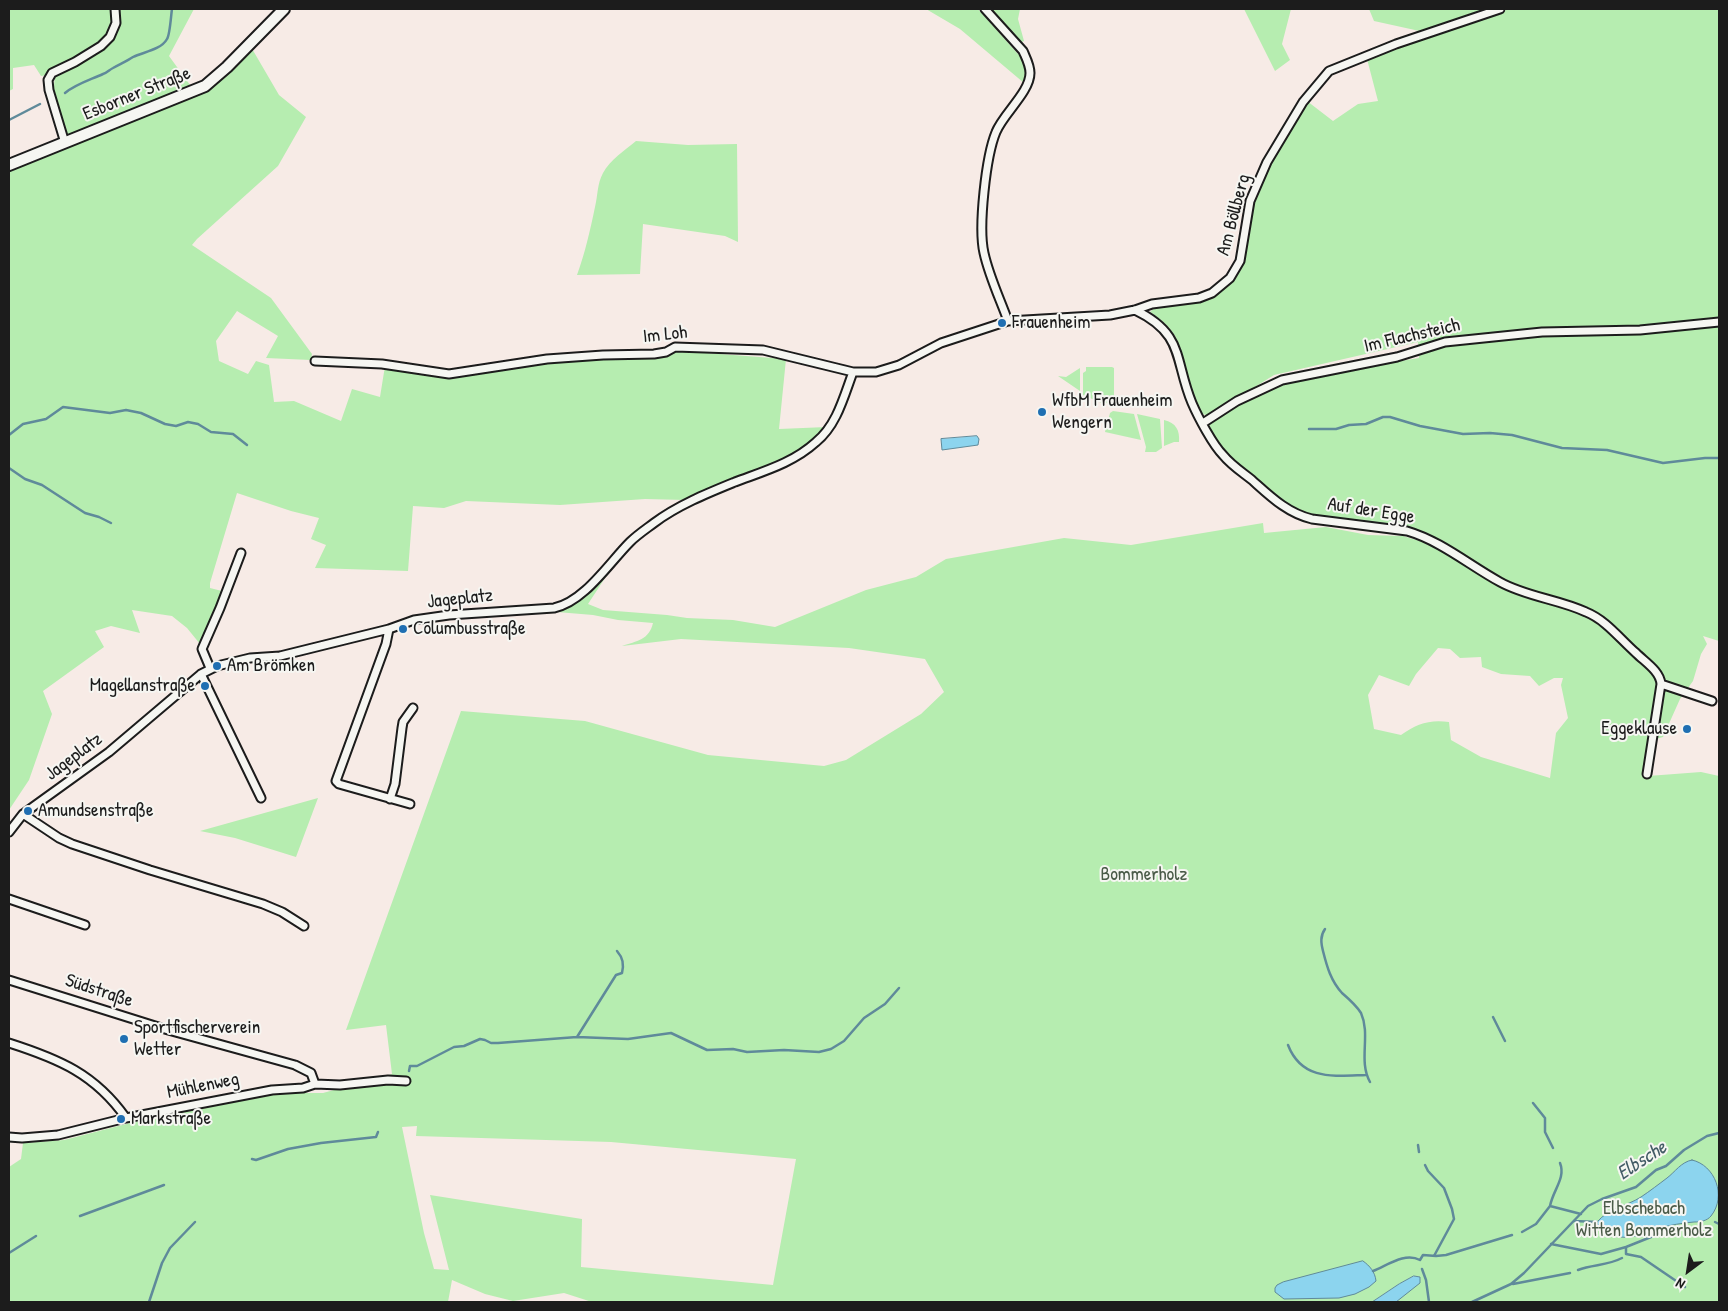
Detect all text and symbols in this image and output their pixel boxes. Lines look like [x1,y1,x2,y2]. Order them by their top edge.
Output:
street label: Esborner Straße [80,62,194,126]
street label: Am Böllberg [1212,172,1256,258]
place label: Frauenheim [1012,312,1090,334]
street label: Im Flachsteich [1362,314,1462,358]
marker: Frauenheim [996,317,1008,329]
street label: Im Loh [642,321,688,349]
place label: WfbM Frauenheim Wengern [1052,390,1172,434]
marker: WfbM Frauenheim Wengern [1036,406,1048,418]
street label: Auf der Egge [1326,493,1416,529]
street label: Jageplatz [426,584,494,614]
place label: Columbusstraße [413,618,526,640]
marker: Columbusstraße [397,623,409,635]
place label: Am Brömken [227,655,315,677]
marker: Am Brömken [211,660,223,672]
place label: Magellanstraße [90,675,195,697]
marker: Magellanstraße [199,680,211,692]
place label: Eggeklause [1601,718,1677,740]
marker: Eggeklause [1681,723,1693,735]
street label: Jageplatz [41,728,107,786]
place label: Amundsenstraße [38,800,153,822]
marker: Amundsenstraße [22,805,34,817]
park label: Bommerholz [1101,864,1187,886]
street label: Südstraße [62,969,136,1013]
place label: Sportfischerverein Wetter [134,1017,260,1061]
marker: Sportfischerverein Wetter [118,1033,130,1045]
street label: Mühlenweg [165,1068,241,1104]
place label: Markstraße [131,1108,211,1130]
marker: Markstraße [115,1113,127,1125]
water label: Elbsche [1613,1136,1671,1186]
park label: Elbschebach Witten Bommerholz [1576,1198,1712,1242]
north arrow [1663,1246,1713,1296]
text: N [1672,1274,1688,1294]

